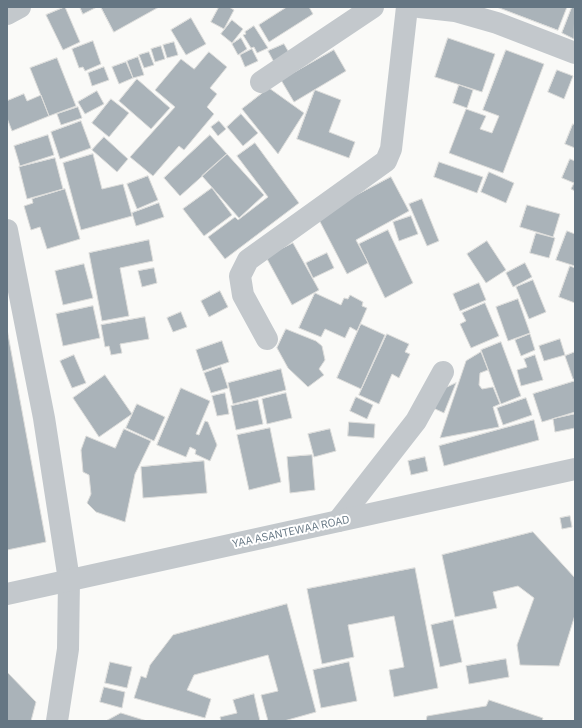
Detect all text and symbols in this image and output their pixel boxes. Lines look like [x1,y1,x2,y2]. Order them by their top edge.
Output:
street label: YAA ASANTEWAA ROAD [231,513,351,551]

